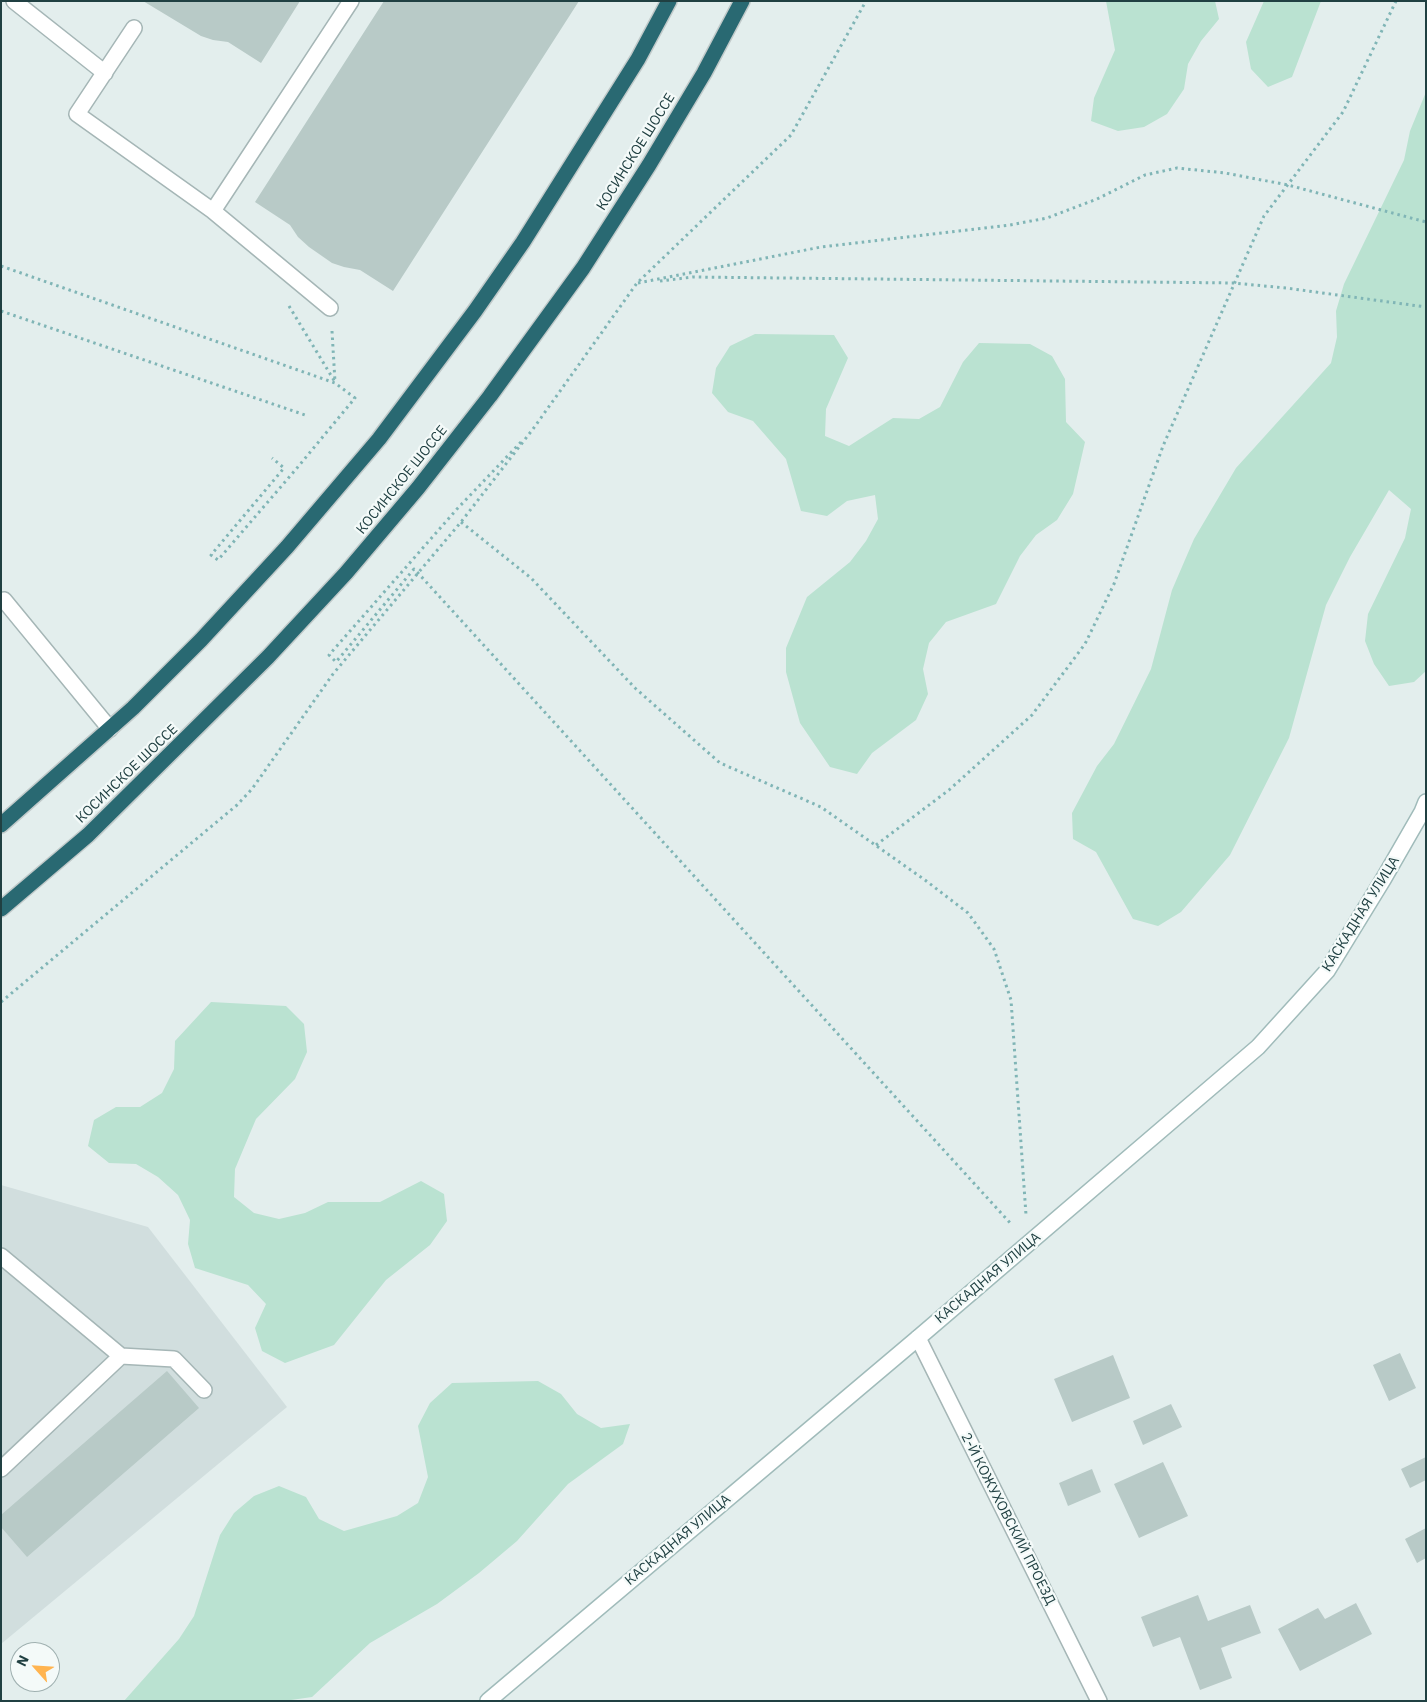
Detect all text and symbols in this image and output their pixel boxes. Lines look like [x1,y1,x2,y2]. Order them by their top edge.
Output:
street label: КОСИНСКОЕ ШОССЕ [593,90,679,214]
street label: КОСИНСКОЕ ШОССЕ [353,422,451,538]
street label: КОСИНСКОЕ ШОССЕ [73,721,181,827]
street label: КАСКАДНАЯ УЛИЦА [1319,853,1403,975]
street label: КАСКАДНАЯ УЛИЦА [932,1229,1044,1327]
street label: 2-Й КОЖУХОВСКИЙ ПРОЕЗД [957,1430,1059,1608]
street label: КАСКАДНАЯ УЛИЦА [622,1491,734,1589]
north arrow [10,1642,60,1692]
text: N [12,1652,33,1669]

